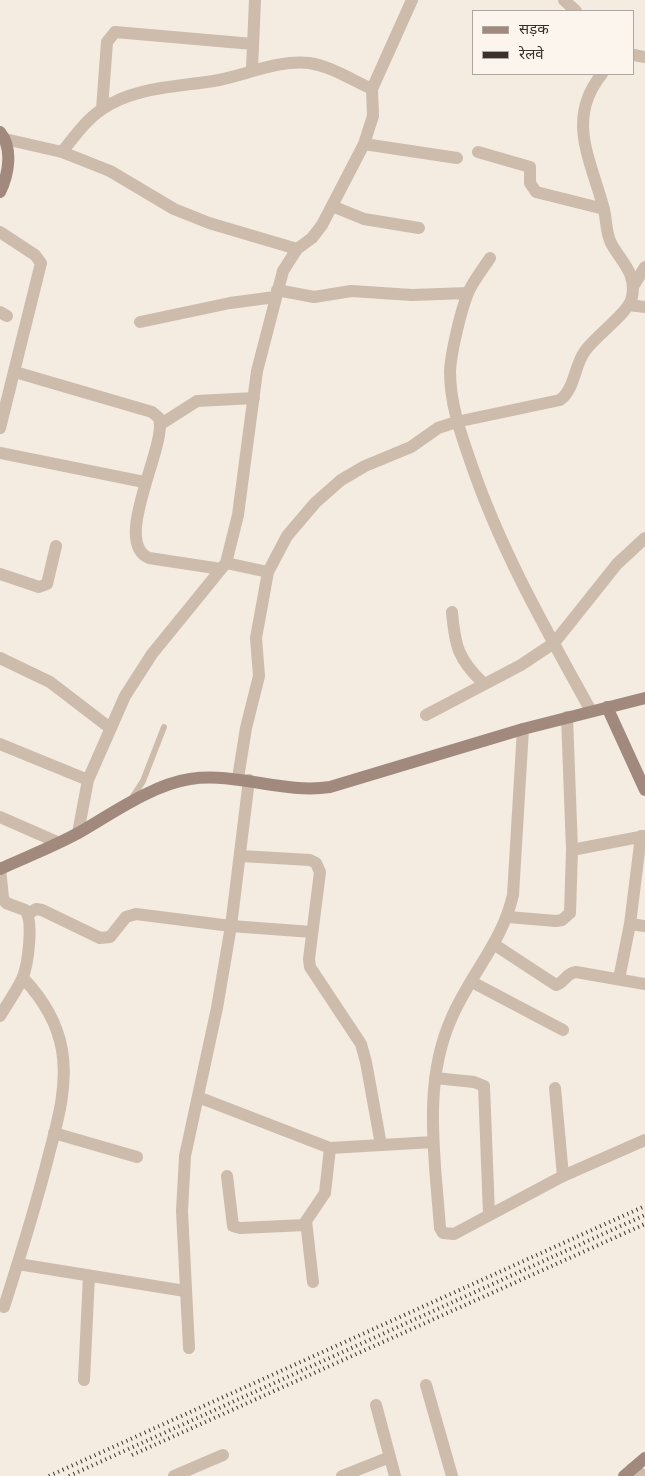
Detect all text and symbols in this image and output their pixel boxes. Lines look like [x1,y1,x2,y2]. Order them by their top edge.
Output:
legend [472,10,635,75]
text: सड़क [519,20,549,38]
text: रेलवे [519,45,544,63]

